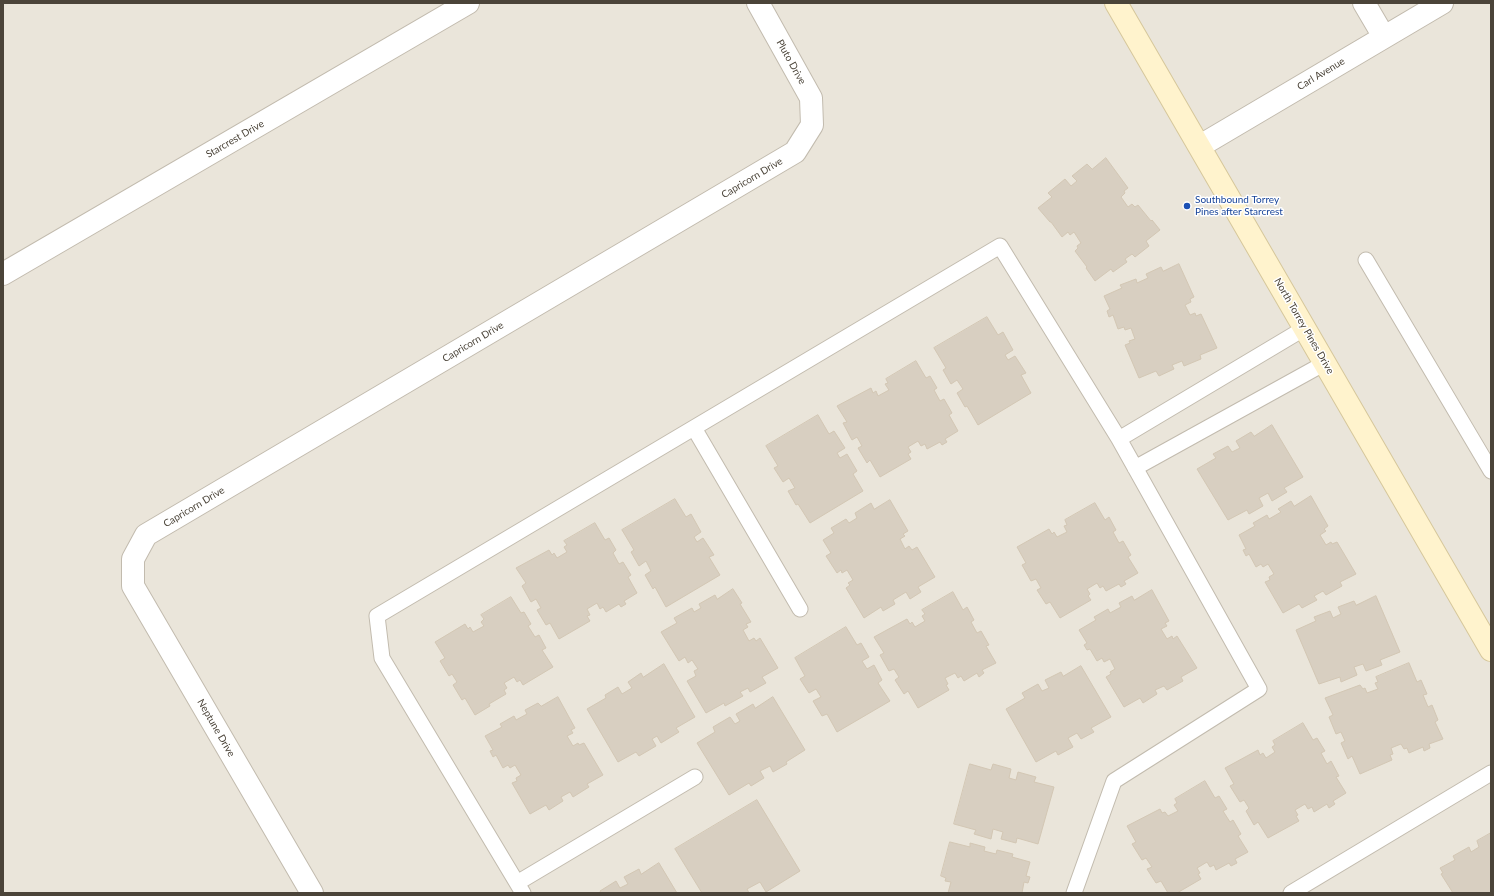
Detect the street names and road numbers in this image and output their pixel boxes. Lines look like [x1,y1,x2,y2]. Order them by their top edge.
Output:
street label: Pluto Drive [774,37,808,87]
street label: Carl Avenue [1295,55,1347,93]
street label: Starcrest Drive [204,118,266,160]
street label: Capricorn Drive [719,155,785,201]
street label: North Torrey Pines Drive [1272,276,1336,376]
street label: Capricorn Drive [440,319,506,365]
street label: Capricorn Drive [161,484,227,530]
street label: Neptune Drive [195,697,237,759]

